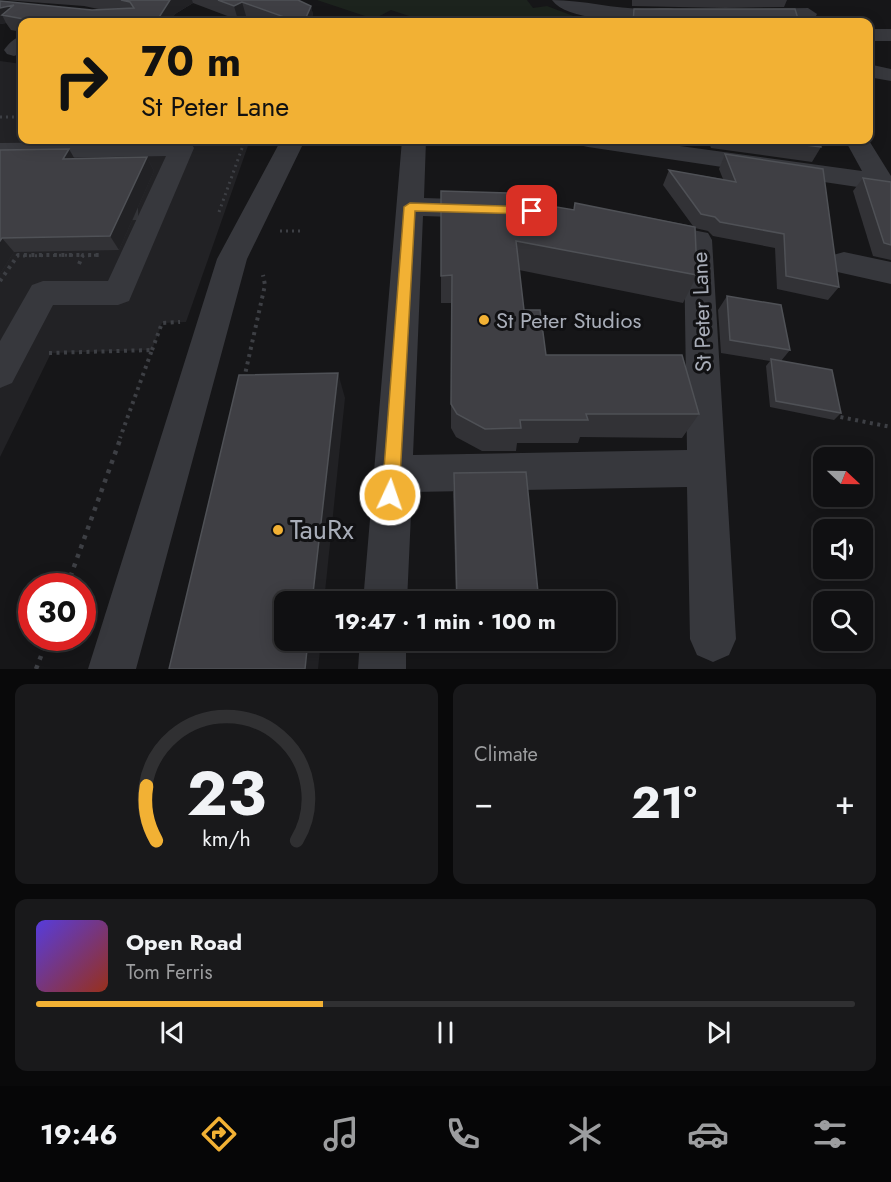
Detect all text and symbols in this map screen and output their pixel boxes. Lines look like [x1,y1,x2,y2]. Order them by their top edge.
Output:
text: 70 m [141,31,241,92]
icon: right [42,42,120,120]
text: St Peter Lane [141,87,289,126]
pin [506,185,557,236]
icon: arrive [515,194,548,227]
street label: St Peter Lane [683,251,719,373]
place label: St Peter Studios [496,304,642,336]
marker: St Peter Studios [477,313,491,327]
north arrow [813,447,873,507]
map controls [813,447,873,651]
position arrow [358,463,422,527]
place label: TauRx [290,510,354,549]
button: sound [813,519,873,579]
marker: TauRx [271,523,285,537]
speed limit sign: 30 [18,573,96,651]
button: search [813,591,873,651]
text: 19:47 · 1 min · 100 m [334,605,556,637]
text: Climate [474,740,538,769]
text: 23 [187,748,266,838]
text: 21° [631,770,697,835]
text: − [474,779,493,826]
text: + [835,779,855,826]
text: km/h [202,823,251,854]
text: Open Road [126,926,242,958]
text: Tom Ferris [126,958,213,987]
icon: previous [156,1016,189,1049]
icon: pause [429,1016,462,1049]
icon: next [702,1016,735,1049]
icon: directions [198,1113,240,1155]
icon: music [320,1113,362,1155]
icon: phone [442,1113,484,1155]
icon: climate [564,1113,606,1155]
icon: car [687,1113,729,1155]
icon: filters [809,1113,851,1155]
text: 19:46 [40,1115,118,1154]

